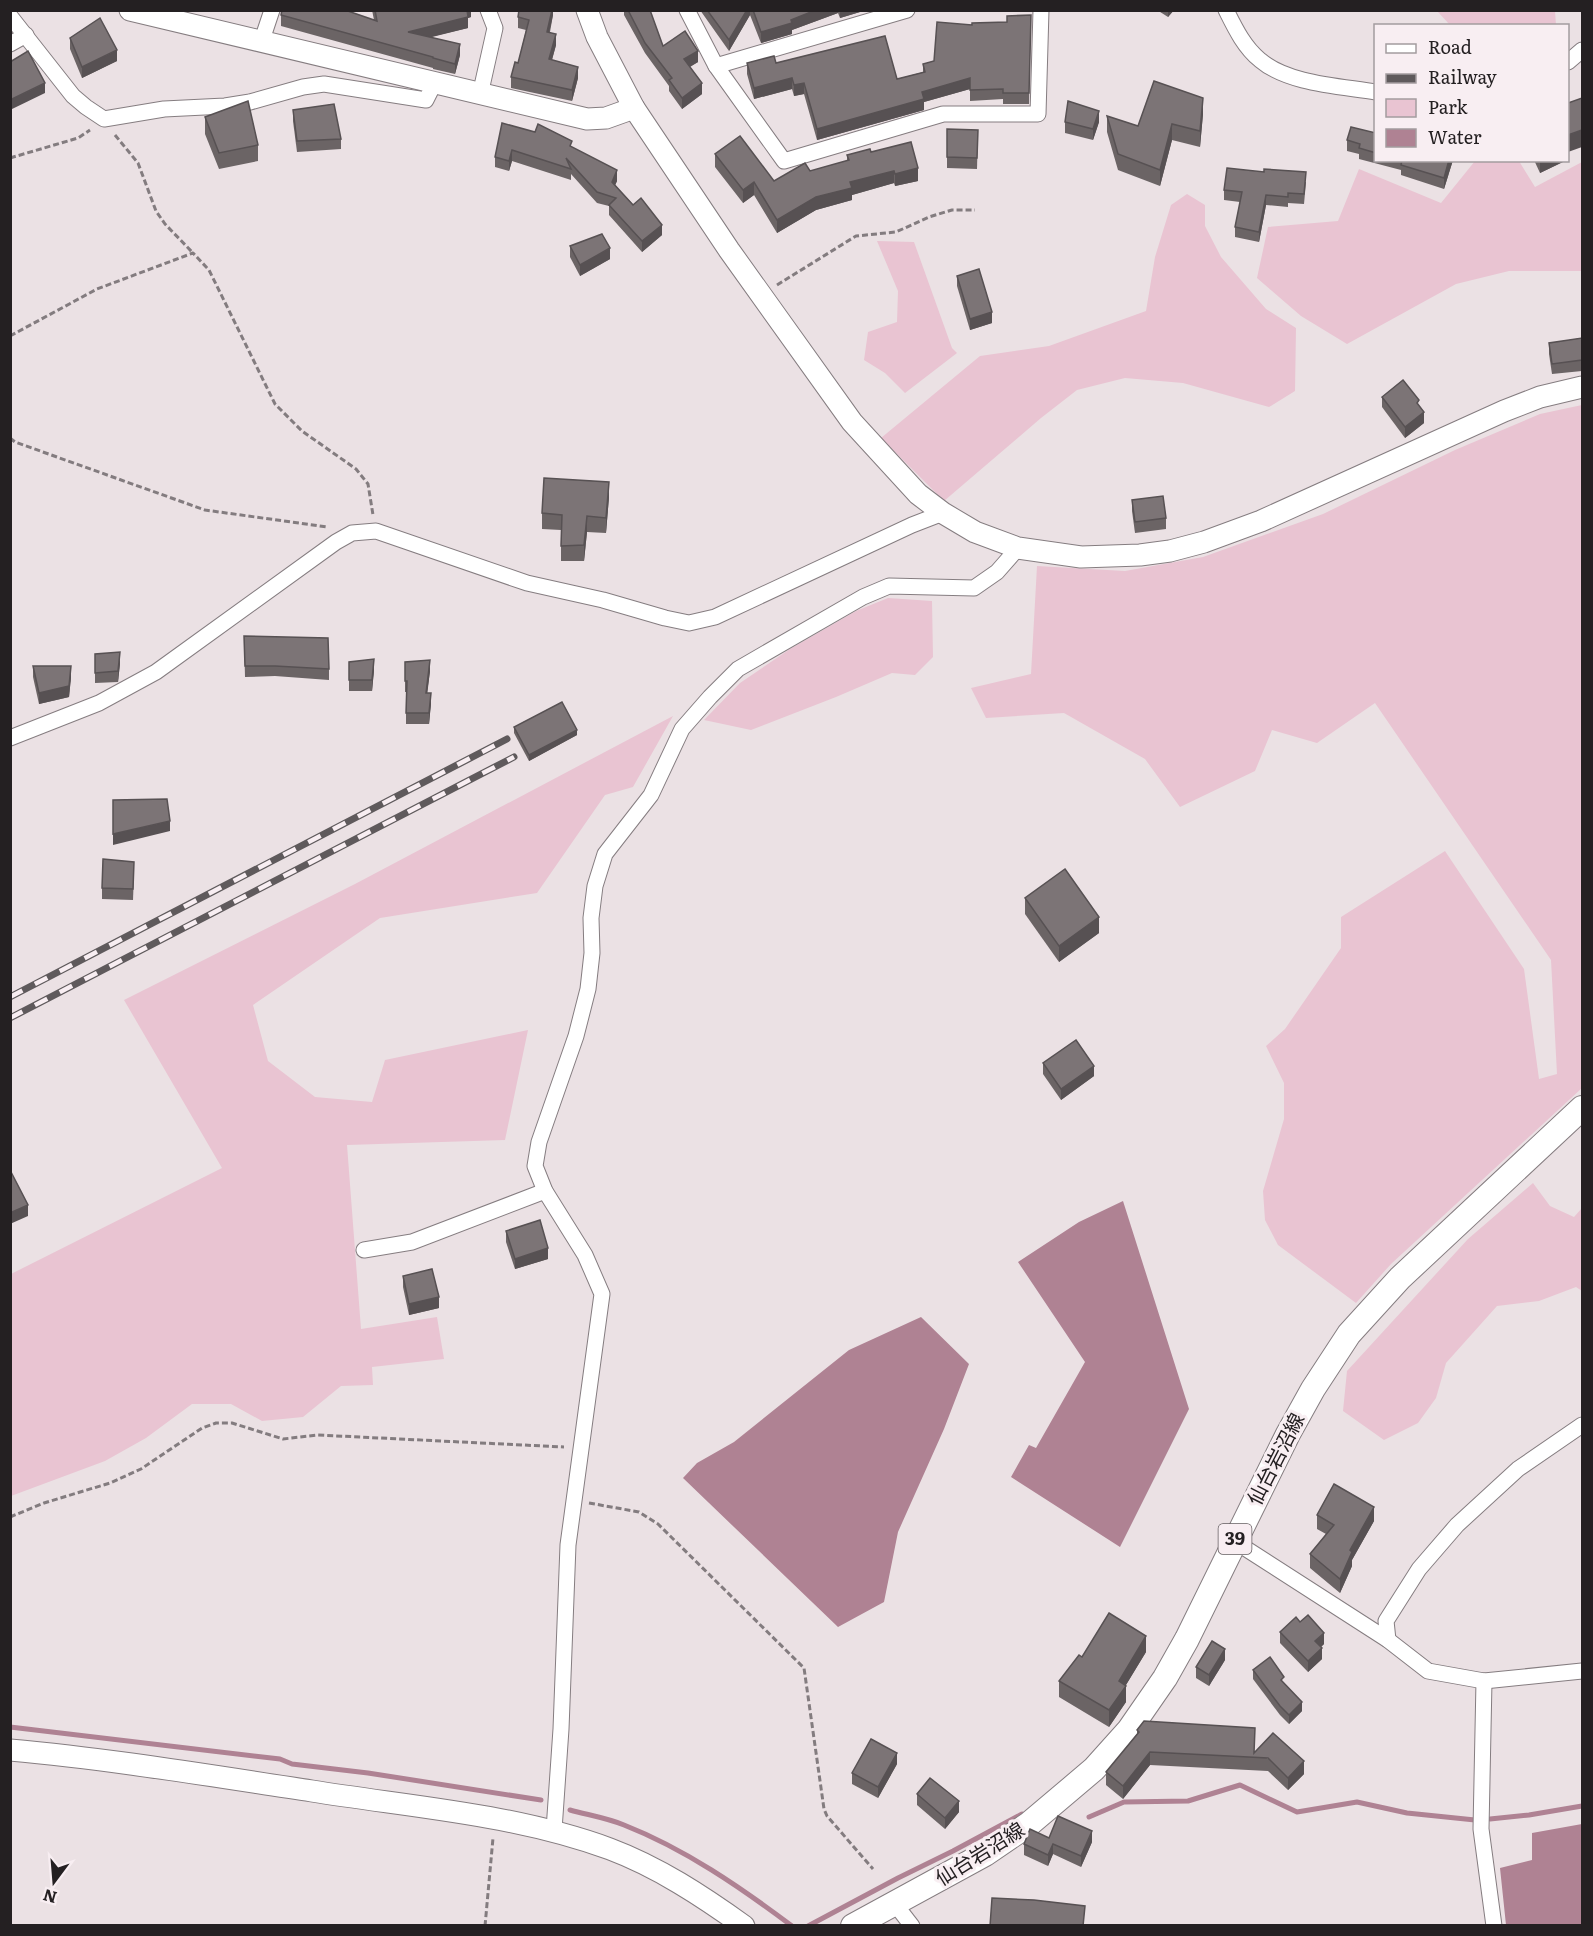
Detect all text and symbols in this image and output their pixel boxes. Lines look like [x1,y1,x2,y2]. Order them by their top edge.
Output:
legend [1374,24,1569,162]
text: Road [1428,33,1472,60]
text: Railway [1428,63,1497,90]
text: Park [1428,93,1469,120]
text: Water [1428,123,1482,150]
street label: 仙台岩沼線 [1238,1407,1310,1509]
road number: 39 [1218,1524,1252,1554]
street label: 仙台岩沼線 [929,1813,1029,1892]
north arrow [24,1852,84,1912]
text: N [40,1884,59,1911]

